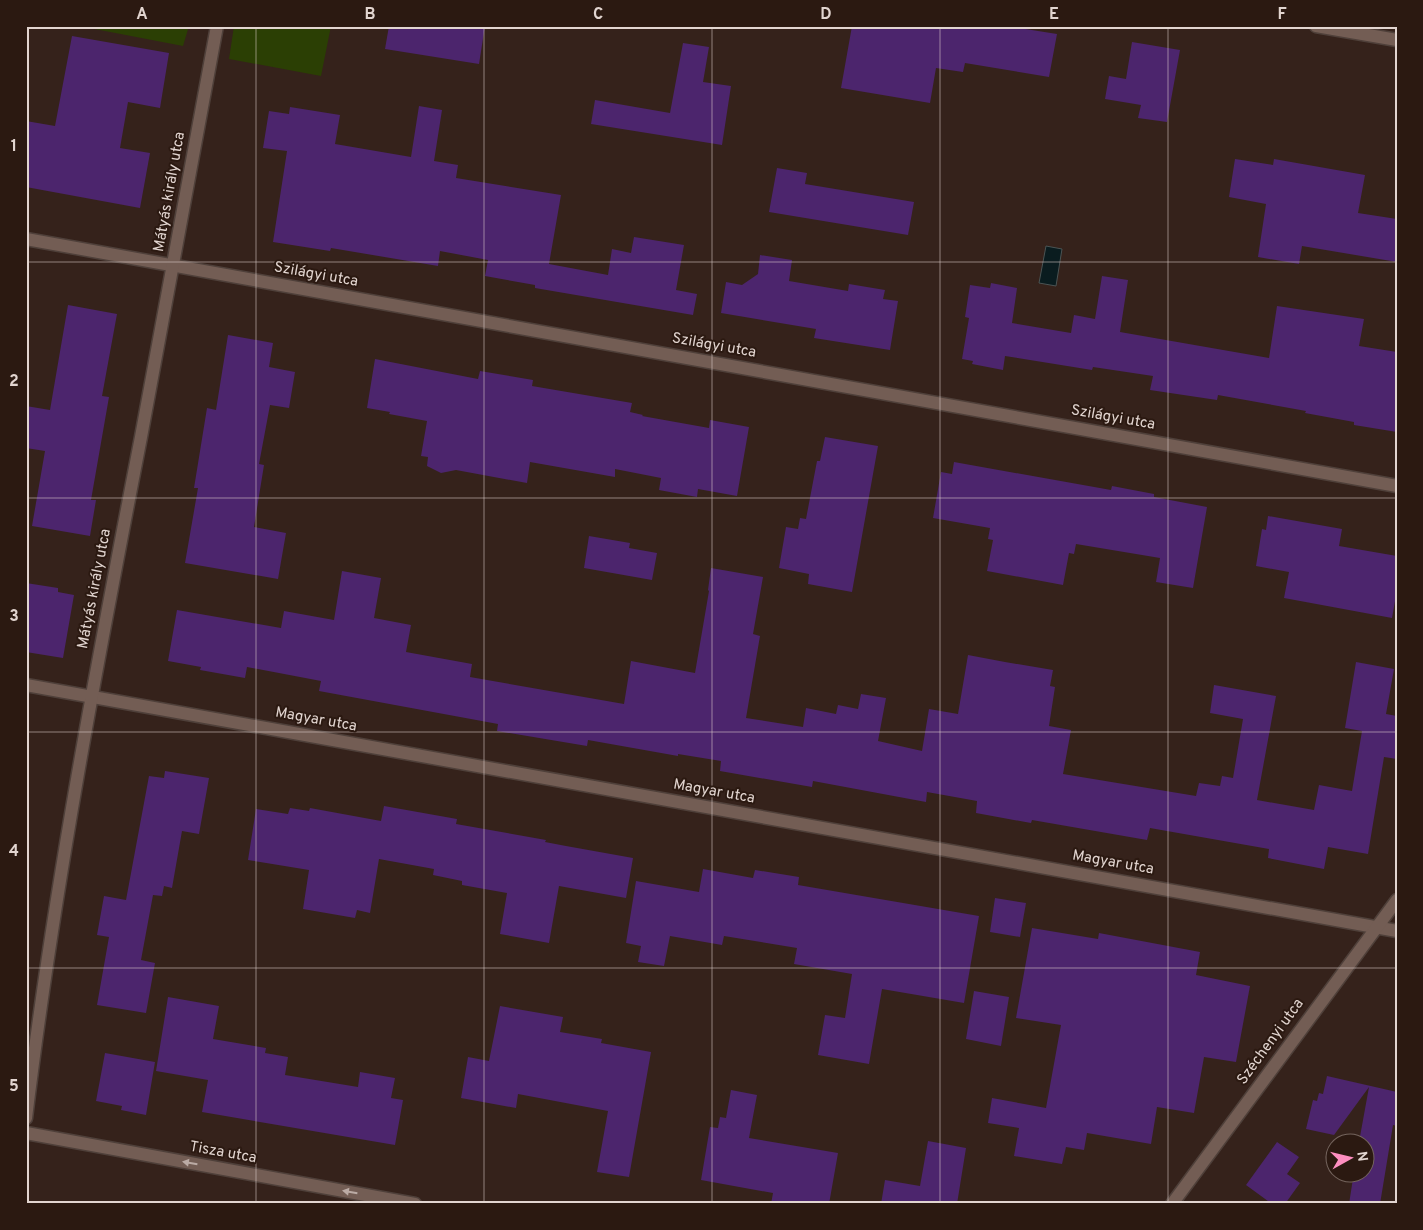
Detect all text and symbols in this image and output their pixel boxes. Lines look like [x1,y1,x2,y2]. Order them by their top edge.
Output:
text: A [136,5,148,25]
text: B [364,5,376,25]
text: C [593,5,603,25]
text: D [820,5,832,25]
text: E [1049,5,1059,25]
text: F [1277,5,1287,25]
street label: Mátyás király utca [150,130,190,254]
text: 1 [11,137,17,157]
street label: Szilágyi utca [272,258,360,292]
street label: Szilágyi utca [670,329,758,363]
text: 2 [9,372,19,392]
street label: Szilágyi utca [1069,401,1157,435]
street label: Mátyás király utca [74,527,116,651]
text: 3 [9,607,19,627]
street label: Magyar utca [274,703,358,737]
street label: Magyar utca [672,775,756,809]
text: 4 [9,842,19,862]
street label: Magyar utca [1071,846,1155,880]
street label: Széchenyi utca [1233,995,1309,1089]
text: 5 [9,1077,19,1097]
north arrow [1326,1132,1376,1182]
street label: Tisza utca [188,1138,258,1168]
text: N [1352,1150,1371,1163]
one-way arrow [181,1158,197,1166]
one-way arrow [341,1187,357,1195]

